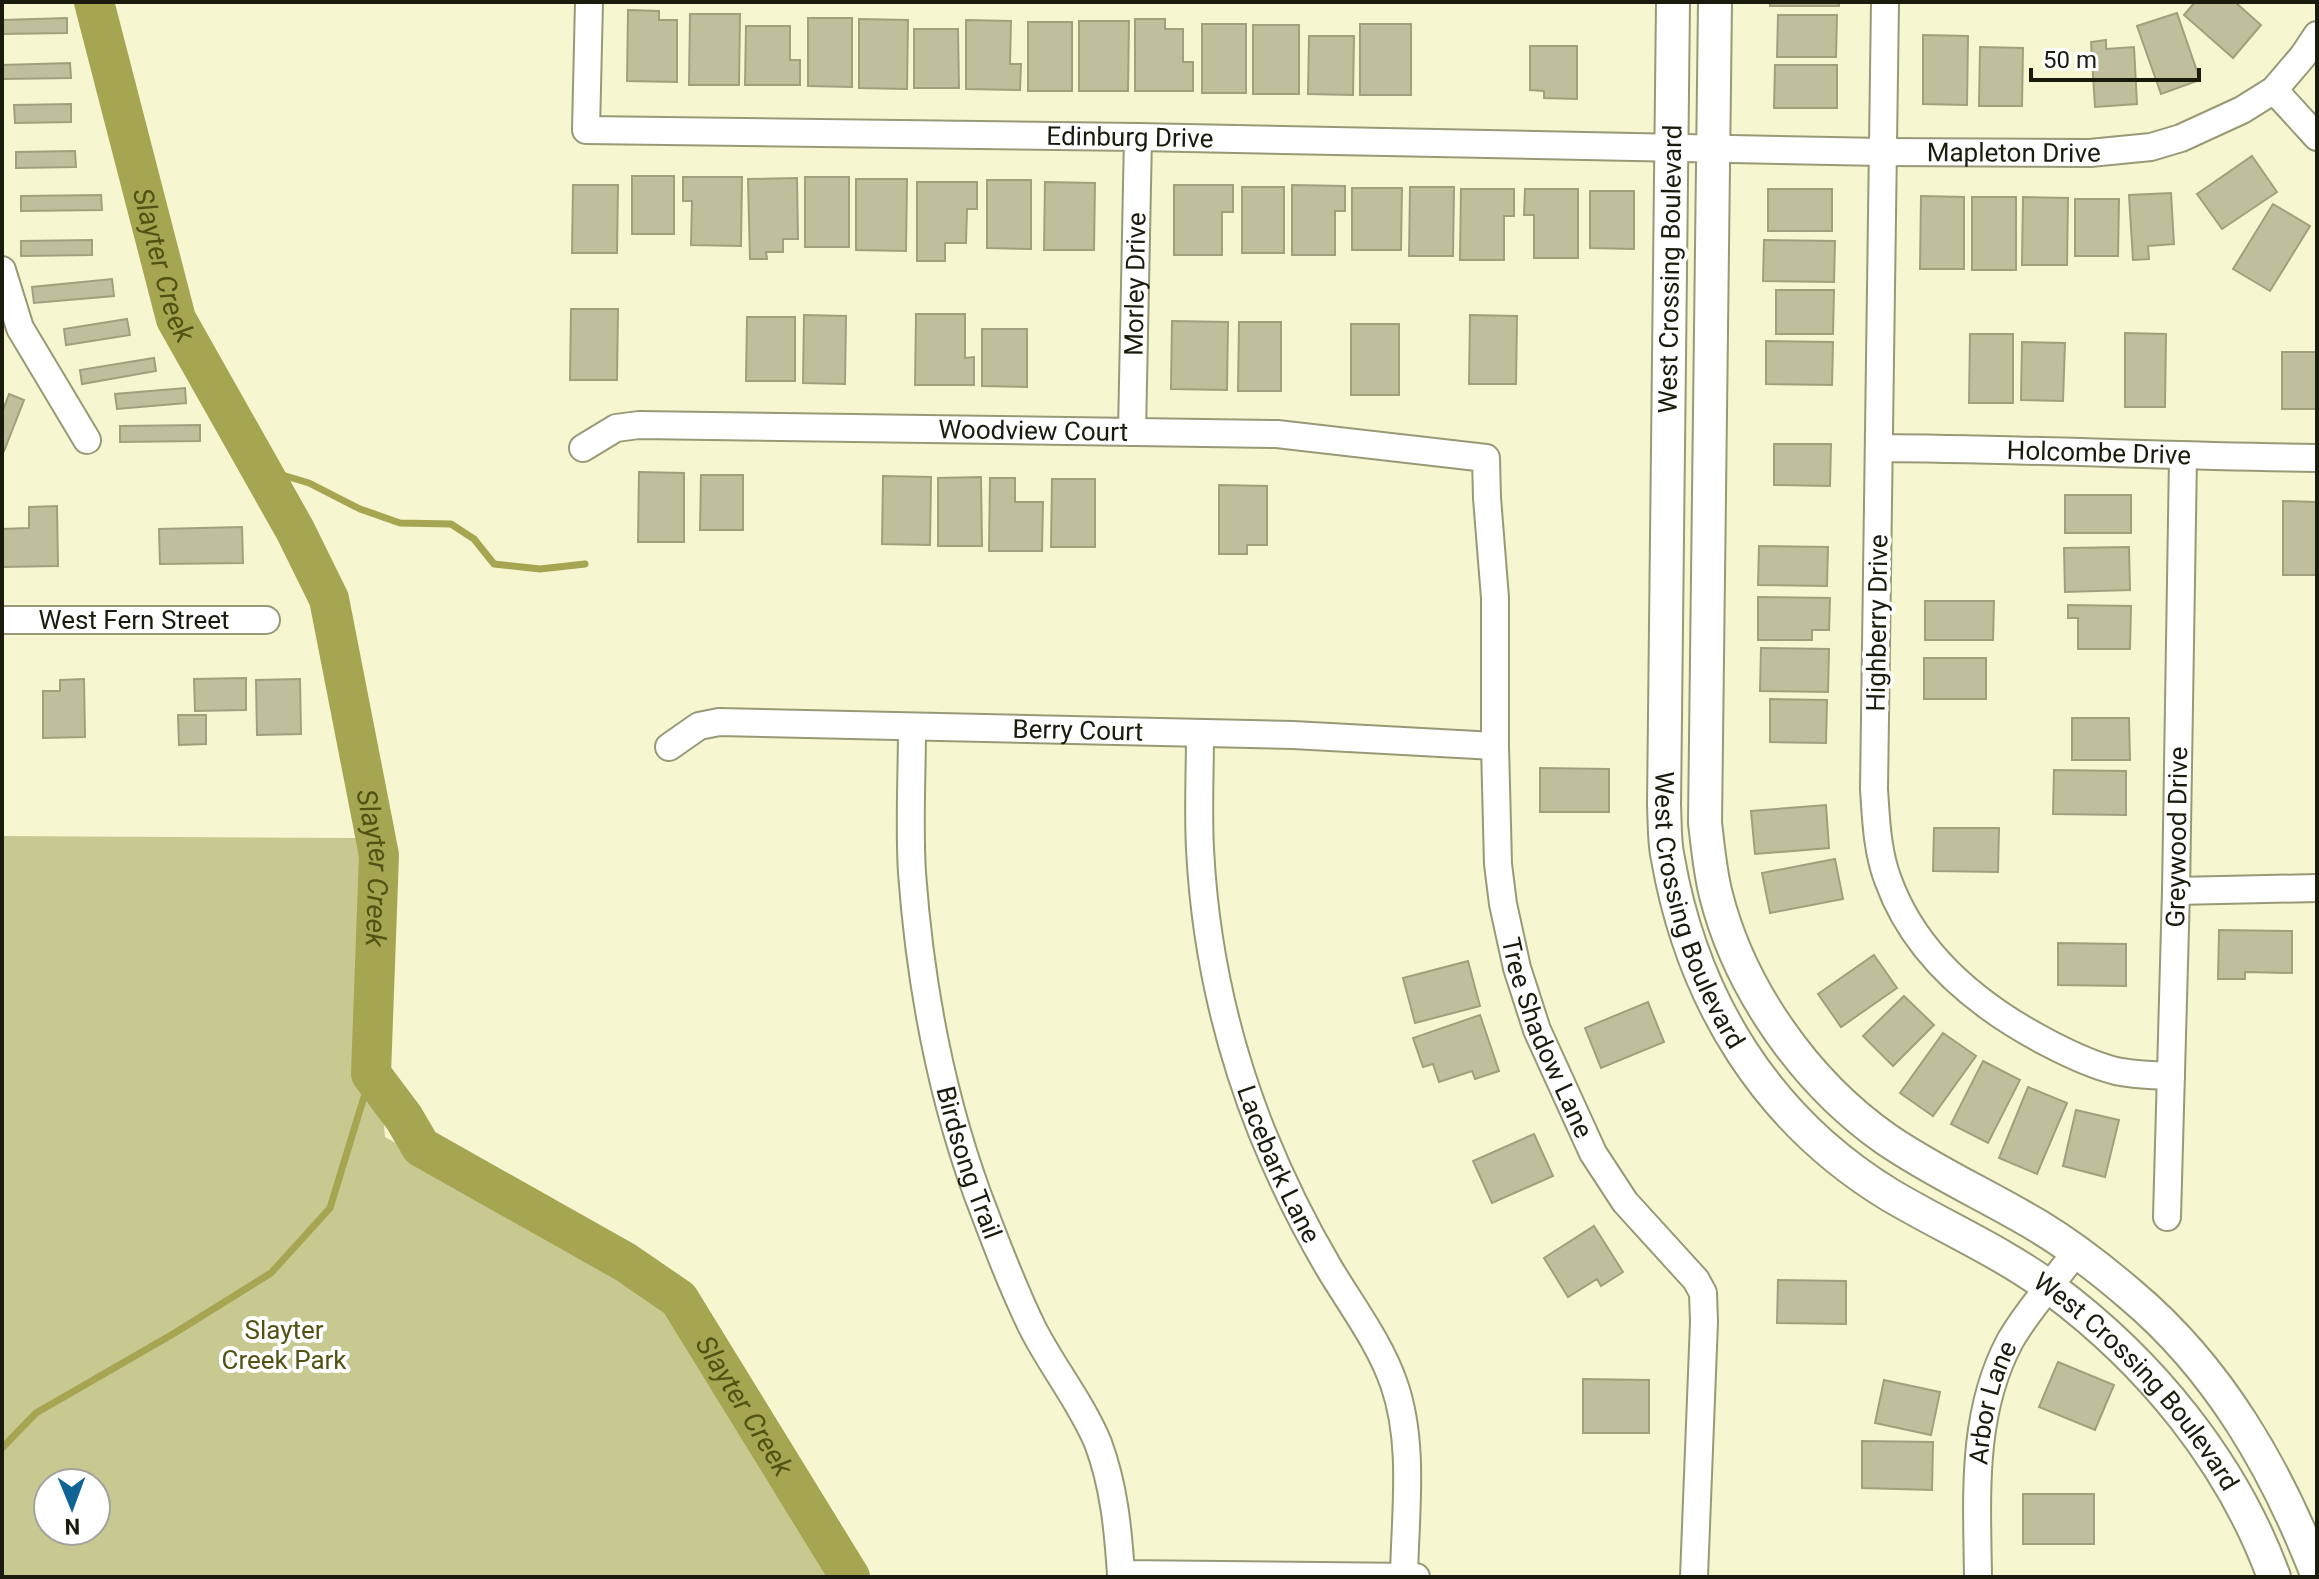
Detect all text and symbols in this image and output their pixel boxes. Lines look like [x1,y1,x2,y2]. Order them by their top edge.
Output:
scale bar [2031,32,2199,82]
text: 50 m [2043,46,2097,74]
street label: Edinburg Drive [1046,121,1214,154]
street label: West Crossing Boulevard [1652,124,1688,414]
street label: Mapleton Drive [1927,137,2102,168]
water label: Slayter Creek [126,184,202,349]
street label: Morley Drive [1119,212,1151,356]
street label: Woodview Court [938,414,1128,447]
street label: Holcombe Drive [2006,435,2191,470]
street label: Highberry Drive [1860,534,1894,712]
street label: West Fern Street [38,605,230,635]
street label: Berry Court [1012,714,1144,747]
street label: Greywood Drive [2160,746,2193,928]
street label: West Crossing Boulevard [1649,771,1751,1054]
water label: Slayter Creek [350,786,396,949]
street label: Tree Shadow Lane [1496,935,1599,1143]
street label: Lacebark Lane [1231,1082,1327,1248]
street label: Birdsong Trail [930,1083,1008,1243]
street label: West Crossing Boulevard [2028,1266,2245,1496]
park label: Slayter Creek Park [221,1315,347,1375]
water label: Slayter Creek [688,1330,800,1483]
street label: Arbor Lane [1963,1336,2023,1466]
north arrow [32,1467,112,1547]
text: N [64,1514,80,1539]

